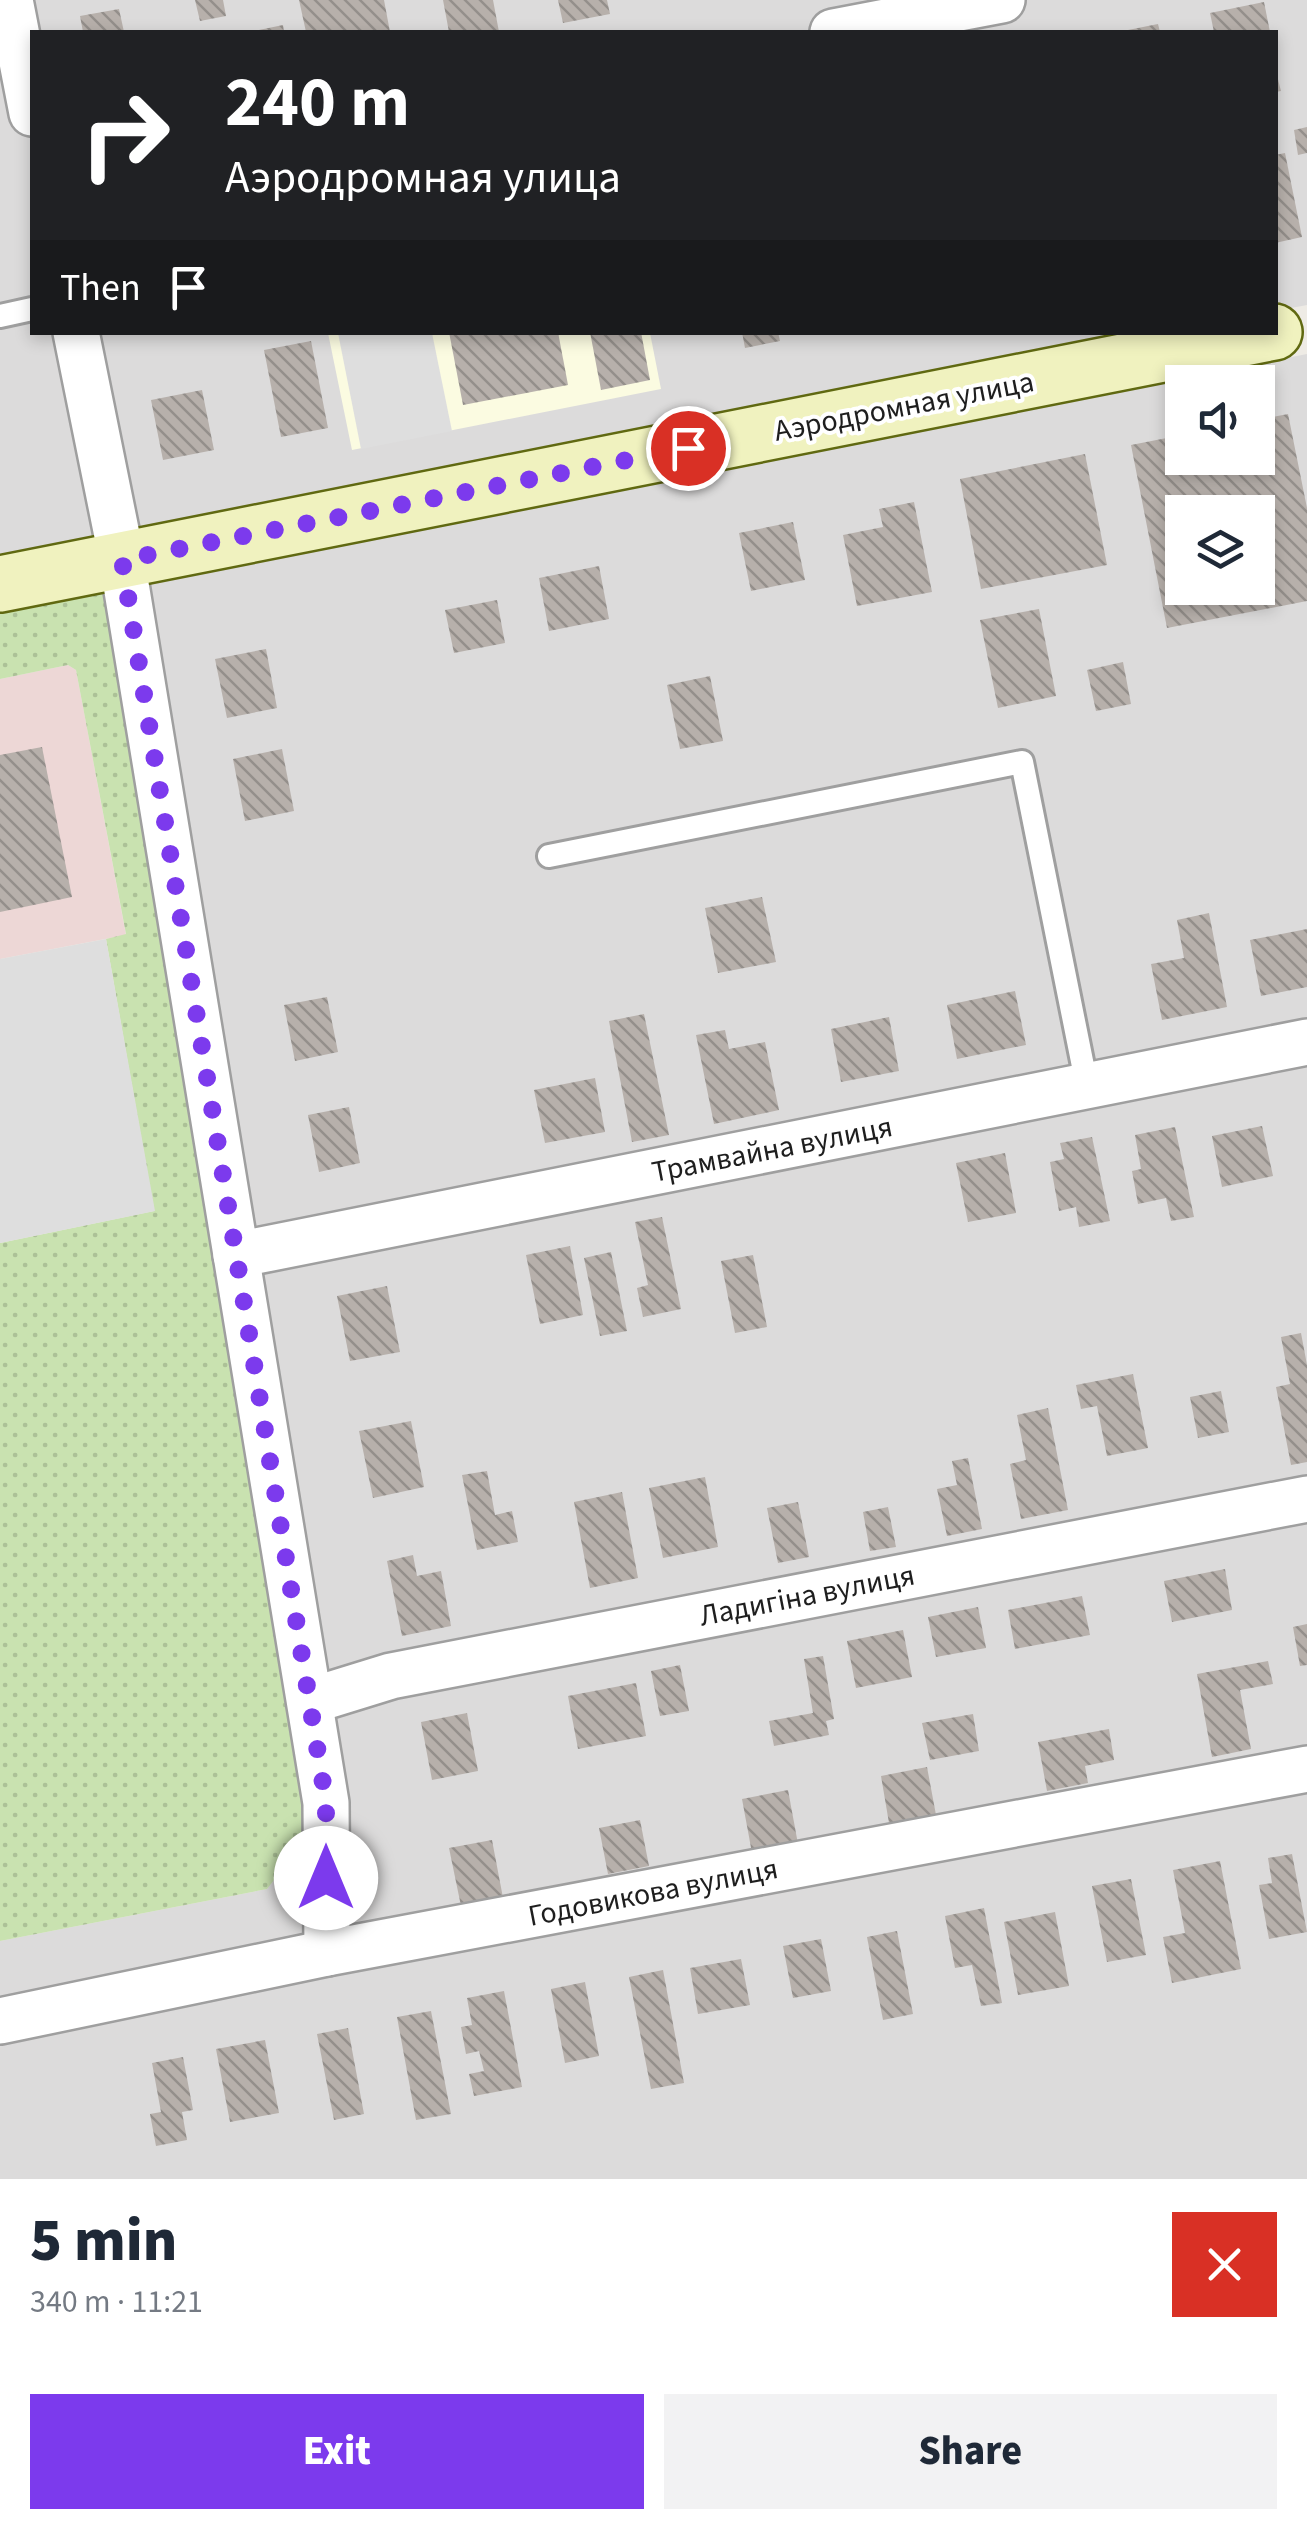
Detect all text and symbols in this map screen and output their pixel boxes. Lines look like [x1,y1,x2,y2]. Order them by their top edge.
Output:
text: 240 m [225,53,410,153]
icon: right [60,70,190,200]
text: Аэродромная улица [225,146,621,210]
icon: arrive [161,260,216,315]
text: Then [60,261,141,315]
street label: Аэродромная улица [770,360,1038,453]
map controls [1165,365,1275,605]
button: sound [1165,365,1275,475]
pin [646,406,731,491]
icon: arrive [661,421,716,476]
button: layers [1165,495,1275,605]
street label: Трамвайна вулиця [648,1105,896,1194]
street label: Ладигіна вулиця [696,1554,919,1637]
position arrow [274,1826,378,1930]
street label: Годовикова вулиця [525,1847,782,1938]
text: 5 min [30,2199,177,2284]
button: close [1172,2212,1277,2317]
text: 340 m · 11:21 [30,2279,203,2325]
button: Exit [30,2394,644,2509]
button: Share [664,2394,1277,2509]

